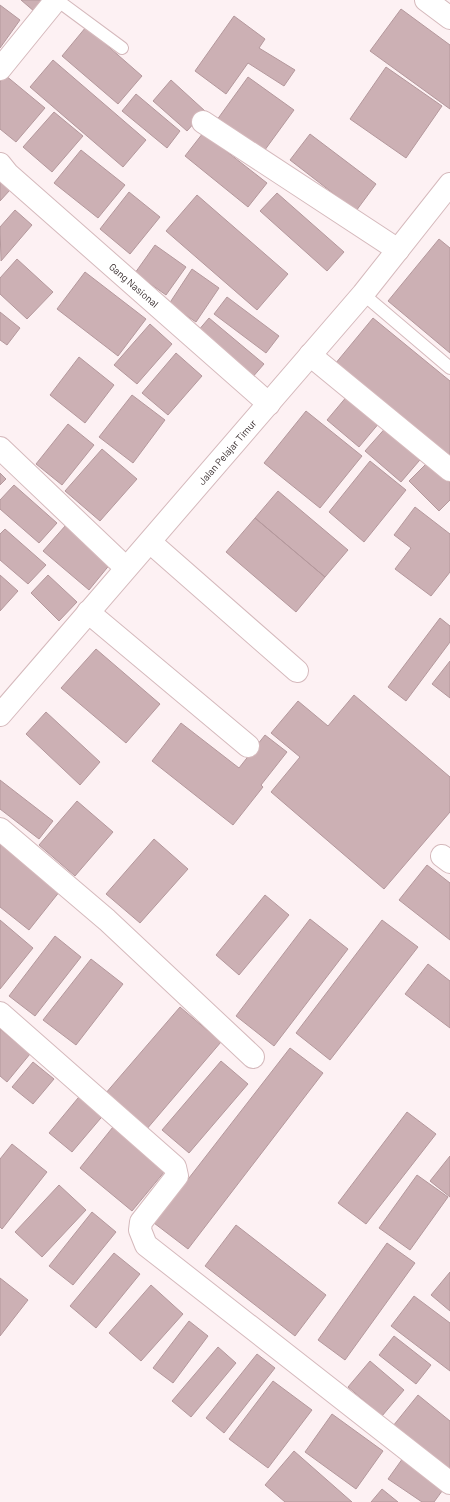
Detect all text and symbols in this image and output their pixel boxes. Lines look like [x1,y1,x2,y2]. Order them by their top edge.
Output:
street label: Gang Nasional [107,260,161,310]
street label: Jalan Pelajar Timur [195,417,259,487]

